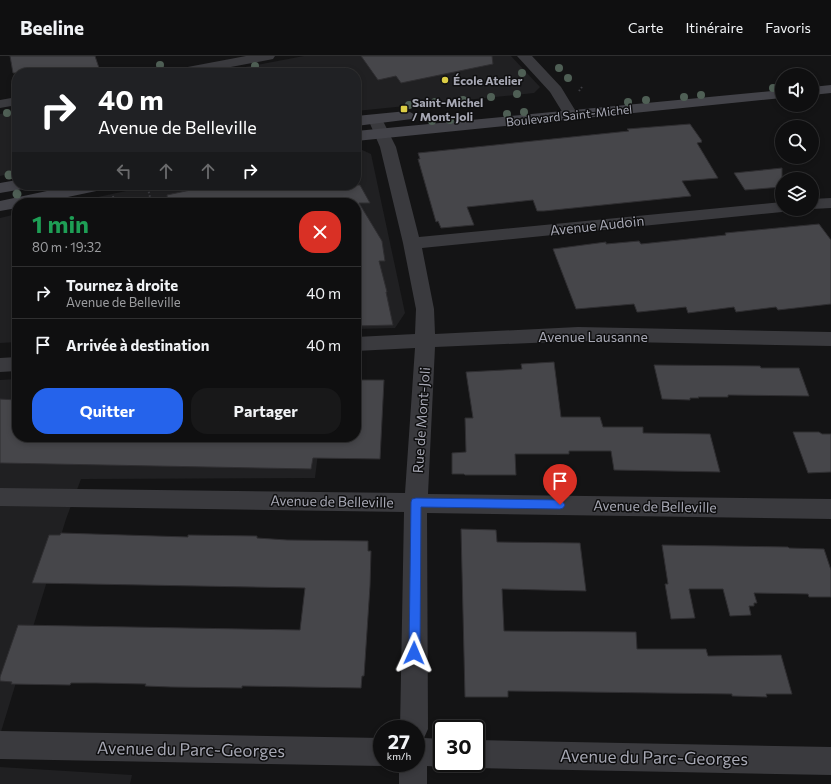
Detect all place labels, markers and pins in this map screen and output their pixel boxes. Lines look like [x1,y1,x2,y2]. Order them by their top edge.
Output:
place label: École Atelier [453,73,522,87]
marker: École Atelier [440,75,450,85]
place label: Saint-Michel / Mont-Joli [412,95,483,124]
marker: Saint-Michel / Mont-Joli [399,104,409,114]
pin [543,464,577,505]

